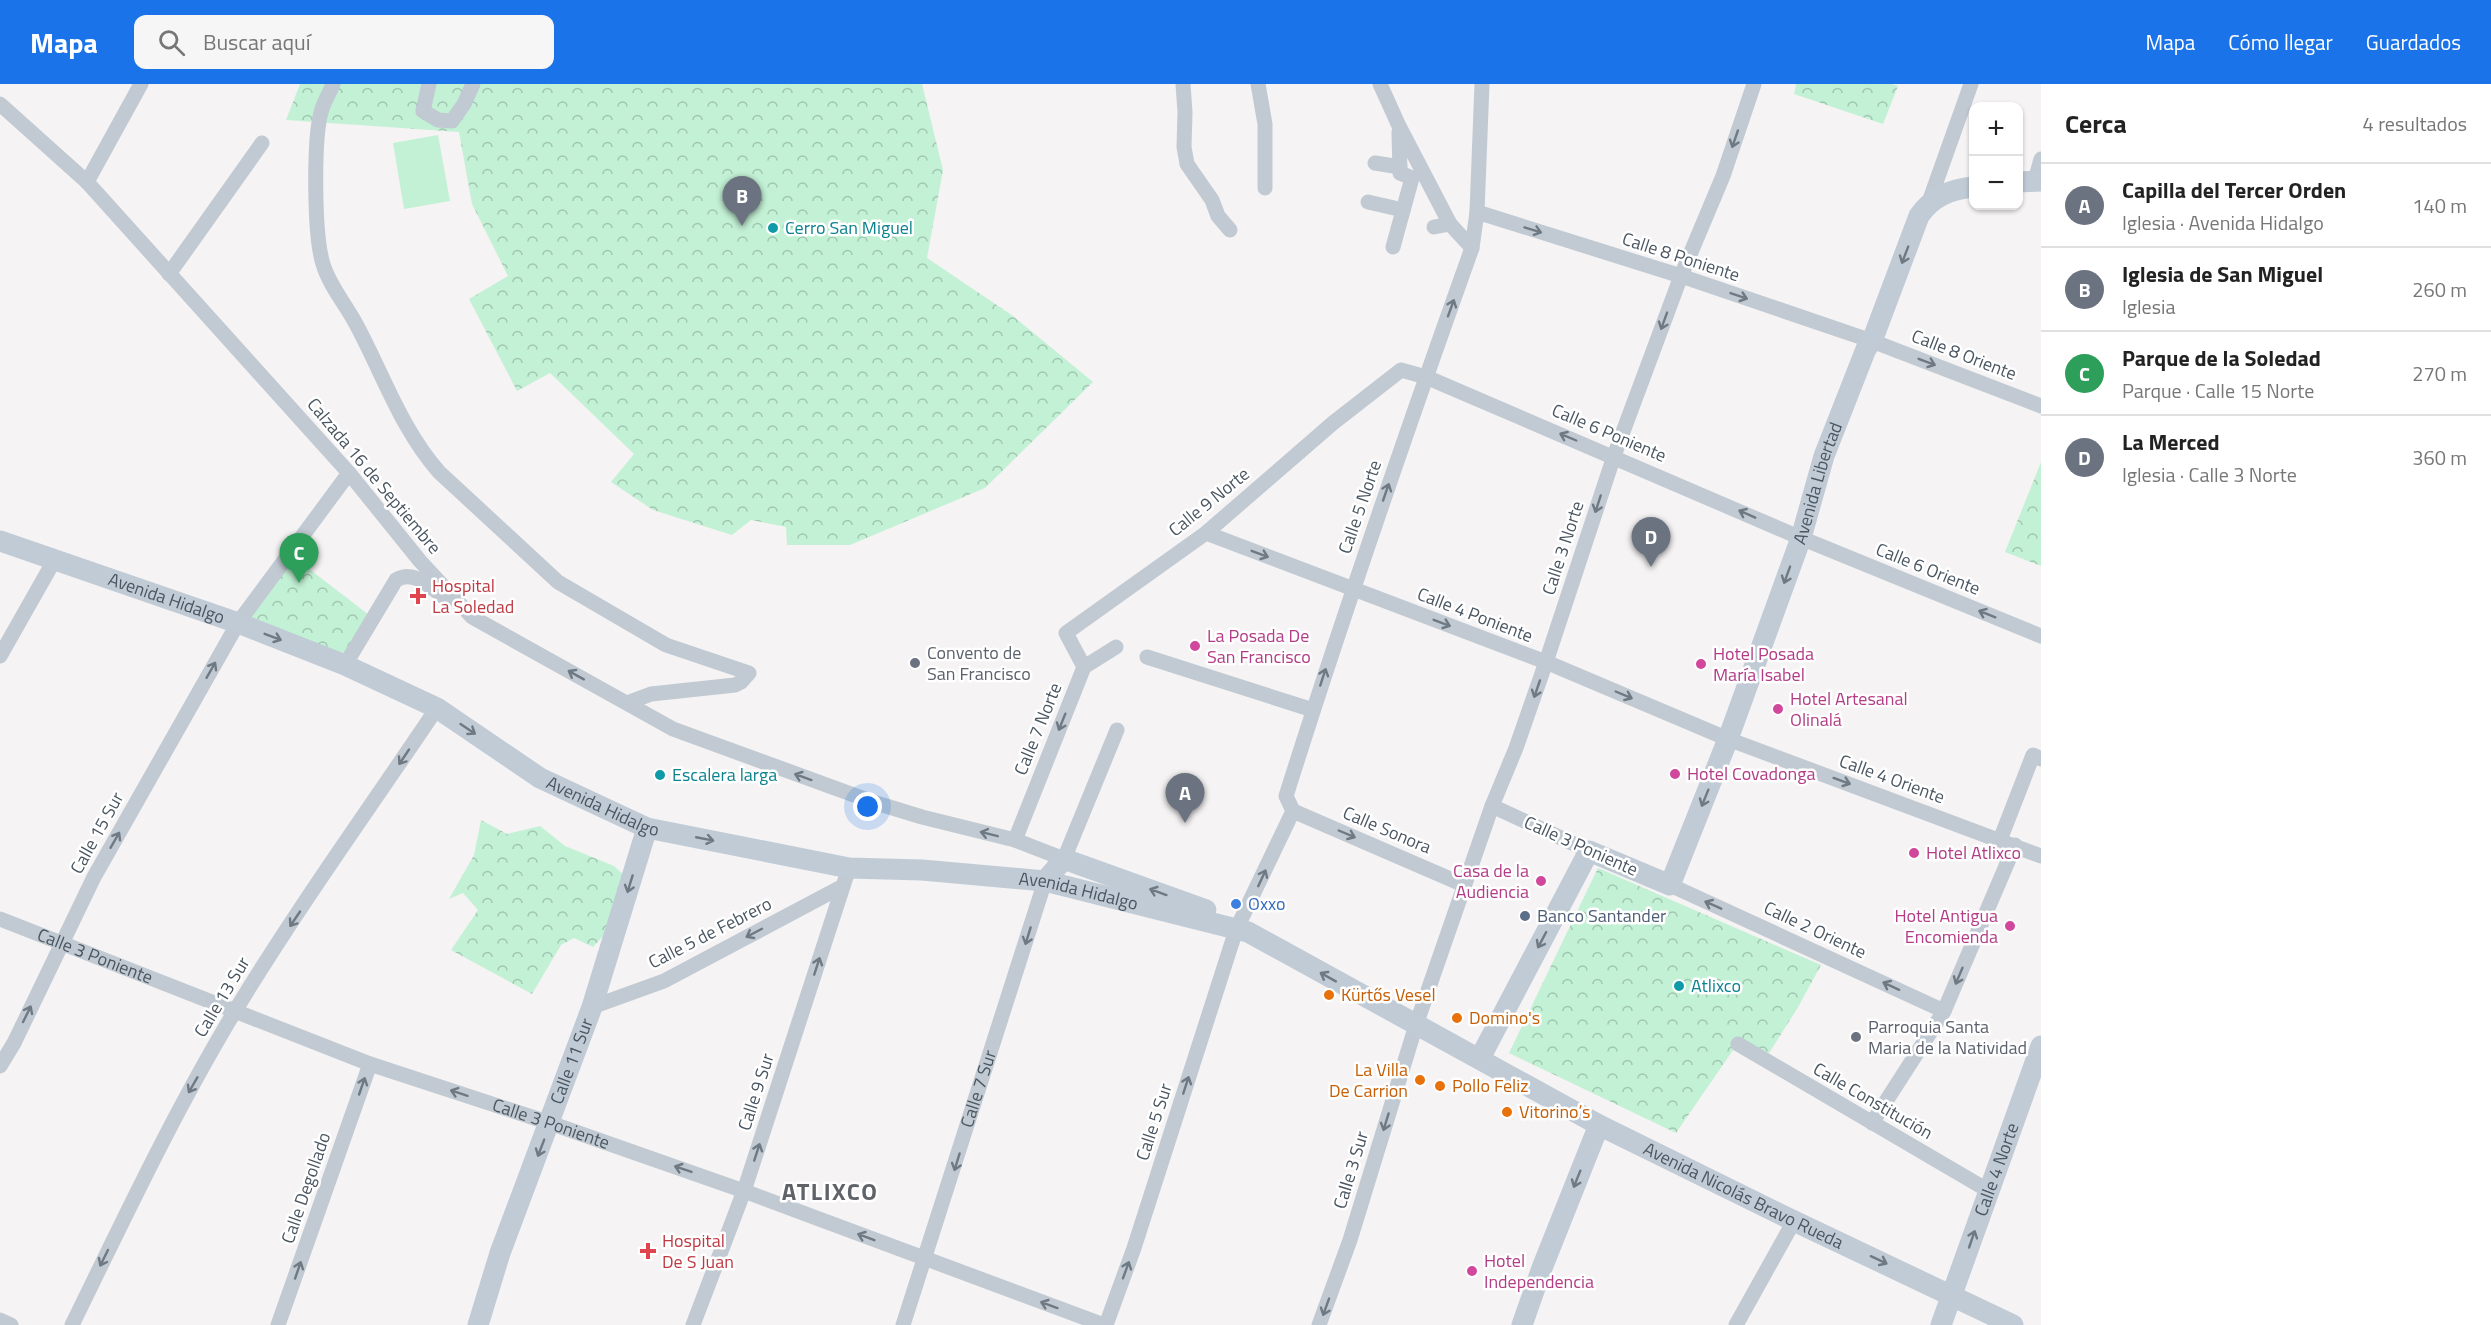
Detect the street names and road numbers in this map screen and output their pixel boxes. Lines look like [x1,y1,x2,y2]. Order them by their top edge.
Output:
street label: Calle 8 Poniente [1619,225,1743,288]
street label: Calle 8 Oriente [1908,322,2021,387]
street label: Calzada 16 de Septiembre [301,392,448,560]
street label: Calle 6 Poniente [1548,396,1671,469]
street label: Avenida Libertad [1786,418,1849,548]
street label: Calle 5 Norte [1331,456,1388,557]
street label: Calle 9 Norte [1162,460,1255,543]
street label: Calle 3 Norte [1535,497,1590,598]
street label: Calle 6 Oriente [1872,535,1984,602]
street label: Avenida Hidalgo [105,565,229,630]
street label: Calle 4 Poniente [1413,580,1537,649]
street label: Calle 7 Norte [1007,679,1068,779]
street label: Calle 4 Oriente [1836,747,1949,810]
street label: Avenida Hidalgo [542,769,662,843]
street label: Calle 15 Sur [63,787,130,879]
street label: Calle Sonora [1339,799,1436,860]
street label: Calle 3 Poniente [1520,808,1642,883]
street label: Avenida Hidalgo [1018,865,1141,917]
street label: Calle 5 de Febrero [643,890,776,975]
street label: Calle 2 Oriente [1759,894,1871,965]
street label: Calle 3 Poniente [33,921,157,991]
street label: Calle 13 Sur [187,951,256,1042]
street label: Calle 11 Sur [543,1014,600,1108]
street label: Calle 7 Sur [953,1046,1003,1131]
street label: Calle 9 Sur [730,1050,781,1134]
street label: Calle Constitución [1808,1055,1938,1146]
street label: Calle 5 Sur [1128,1080,1179,1164]
street label: Calle 3 Poniente [489,1091,613,1156]
street label: Calle 4 Norte [1967,1119,2025,1220]
street label: Calle 3 Sur [1326,1128,1375,1212]
street label: Calle Degollado [274,1129,337,1247]
street label: Avenida Nicolás Bravo Rueda [1639,1135,1848,1256]

